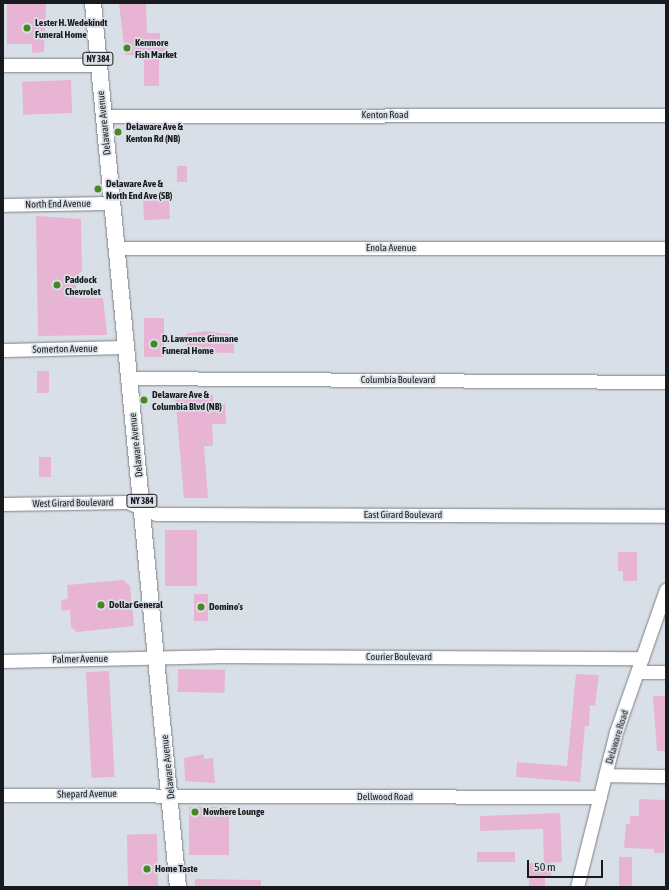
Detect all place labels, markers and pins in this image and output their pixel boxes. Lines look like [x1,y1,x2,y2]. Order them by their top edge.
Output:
place label: Lester H. Wedekindt Funeral Home [35,16,107,40]
marker: Lester H. Wedekindt Funeral Home [22,23,32,33]
place label: Kenmore Fish Market [135,36,177,60]
marker: Kenmore Fish Market [122,43,132,53]
place label: Delaware Ave & Kenton Rd (NB) [126,120,183,144]
marker: Delaware Ave & Kenton Rd (NB) [113,127,123,137]
place label: Delaware Ave & North End Ave (SB) [106,177,172,200]
marker: Delaware Ave & North End Ave (SB) [93,184,103,194]
place label: Paddock Chevrolet [65,273,101,296]
marker: Paddock Chevrolet [52,280,62,290]
place label: D. Lawrence Ginnane Funeral Home [162,332,238,356]
marker: D. Lawrence Ginnane Funeral Home [149,339,159,349]
place label: Delaware Ave & Columbia Blvd (NB) [152,388,222,412]
marker: Delaware Ave & Columbia Blvd (NB) [139,395,149,405]
place label: Dollar General [109,599,163,611]
marker: Dollar General [96,600,106,610]
place label: Domino's [209,601,243,613]
marker: Domino's [196,602,206,612]
place label: Nowhere Lounge [203,806,265,818]
marker: Nowhere Lounge [190,807,200,817]
place label: Home Taste [155,863,198,875]
marker: Home Taste [142,864,152,874]

